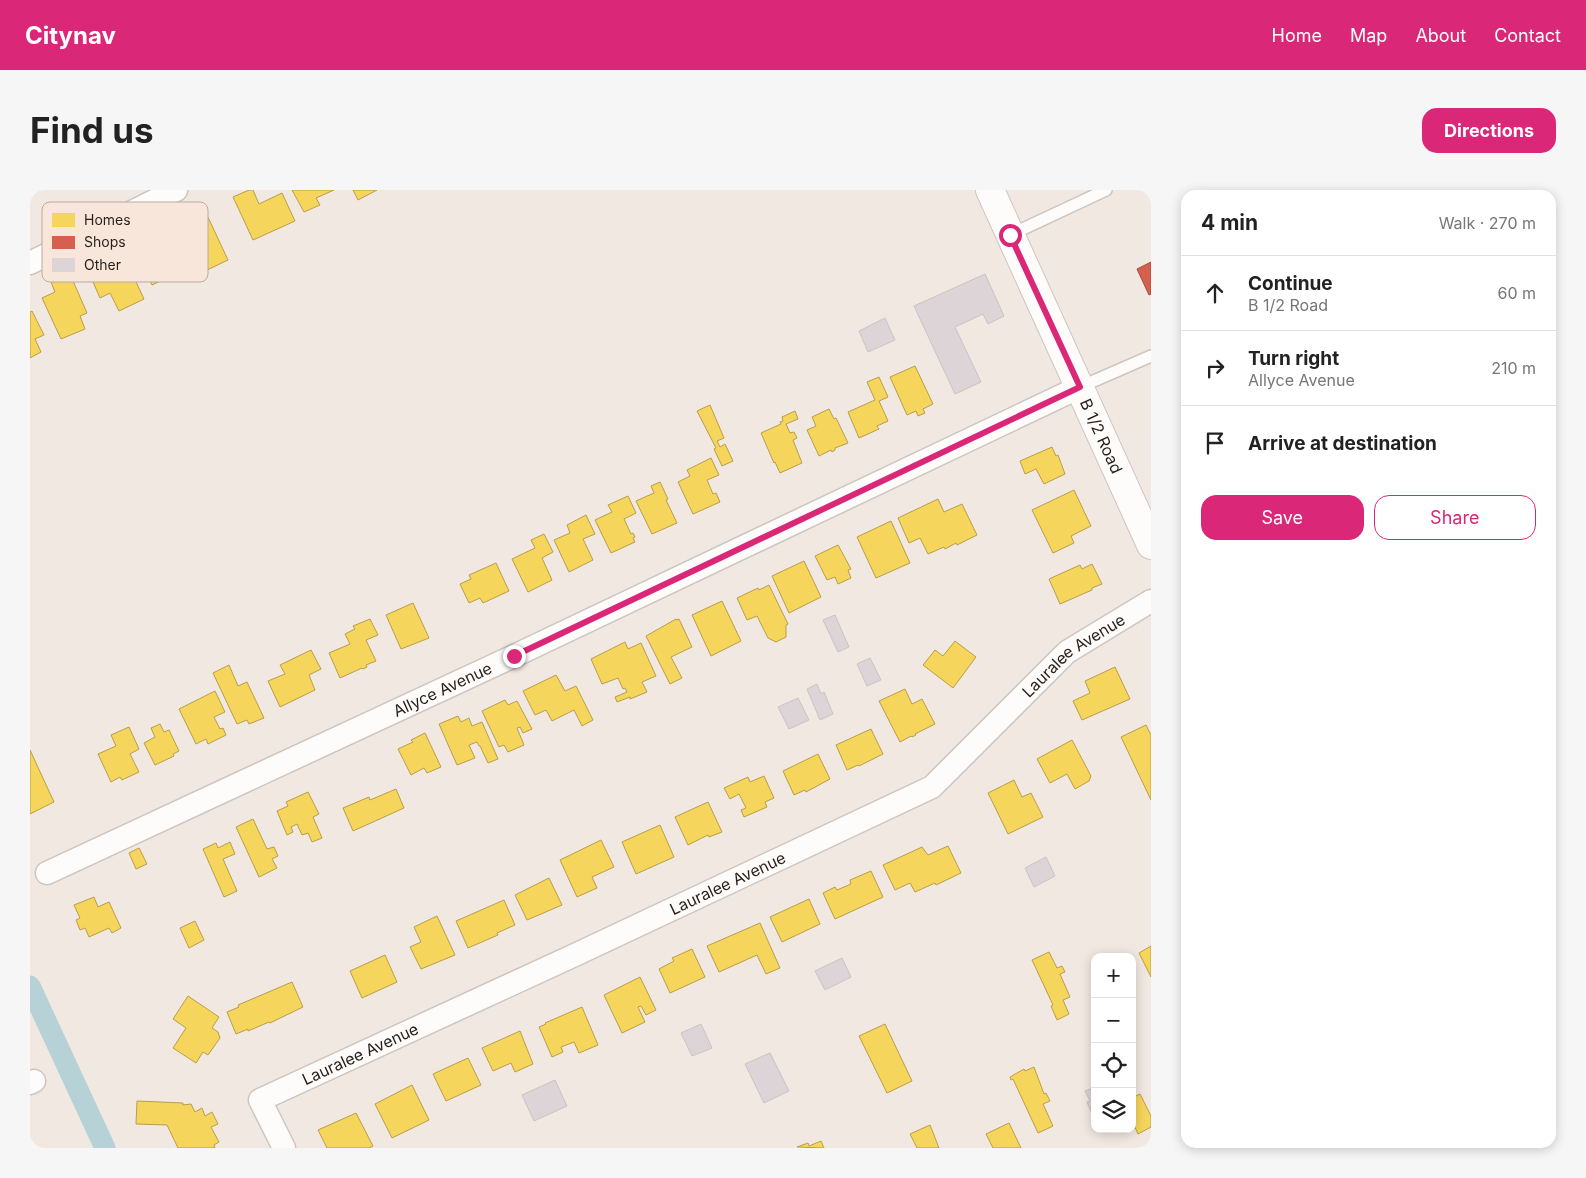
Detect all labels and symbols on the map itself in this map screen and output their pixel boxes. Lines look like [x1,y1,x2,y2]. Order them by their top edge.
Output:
legend [42,202,208,282]
text: Homes [84,211,131,228]
route start [999,224,1022,247]
text: Shops [84,233,126,250]
text: Other [84,256,121,273]
street label: B 1/2 Road [1076,395,1127,477]
street label: Lauralee Avenue [1018,609,1129,701]
route end [503,645,526,668]
street label: Allyce Avenue [390,658,495,721]
street label: Lauralee Avenue [666,847,789,919]
street label: Lauralee Avenue [299,1018,422,1089]

